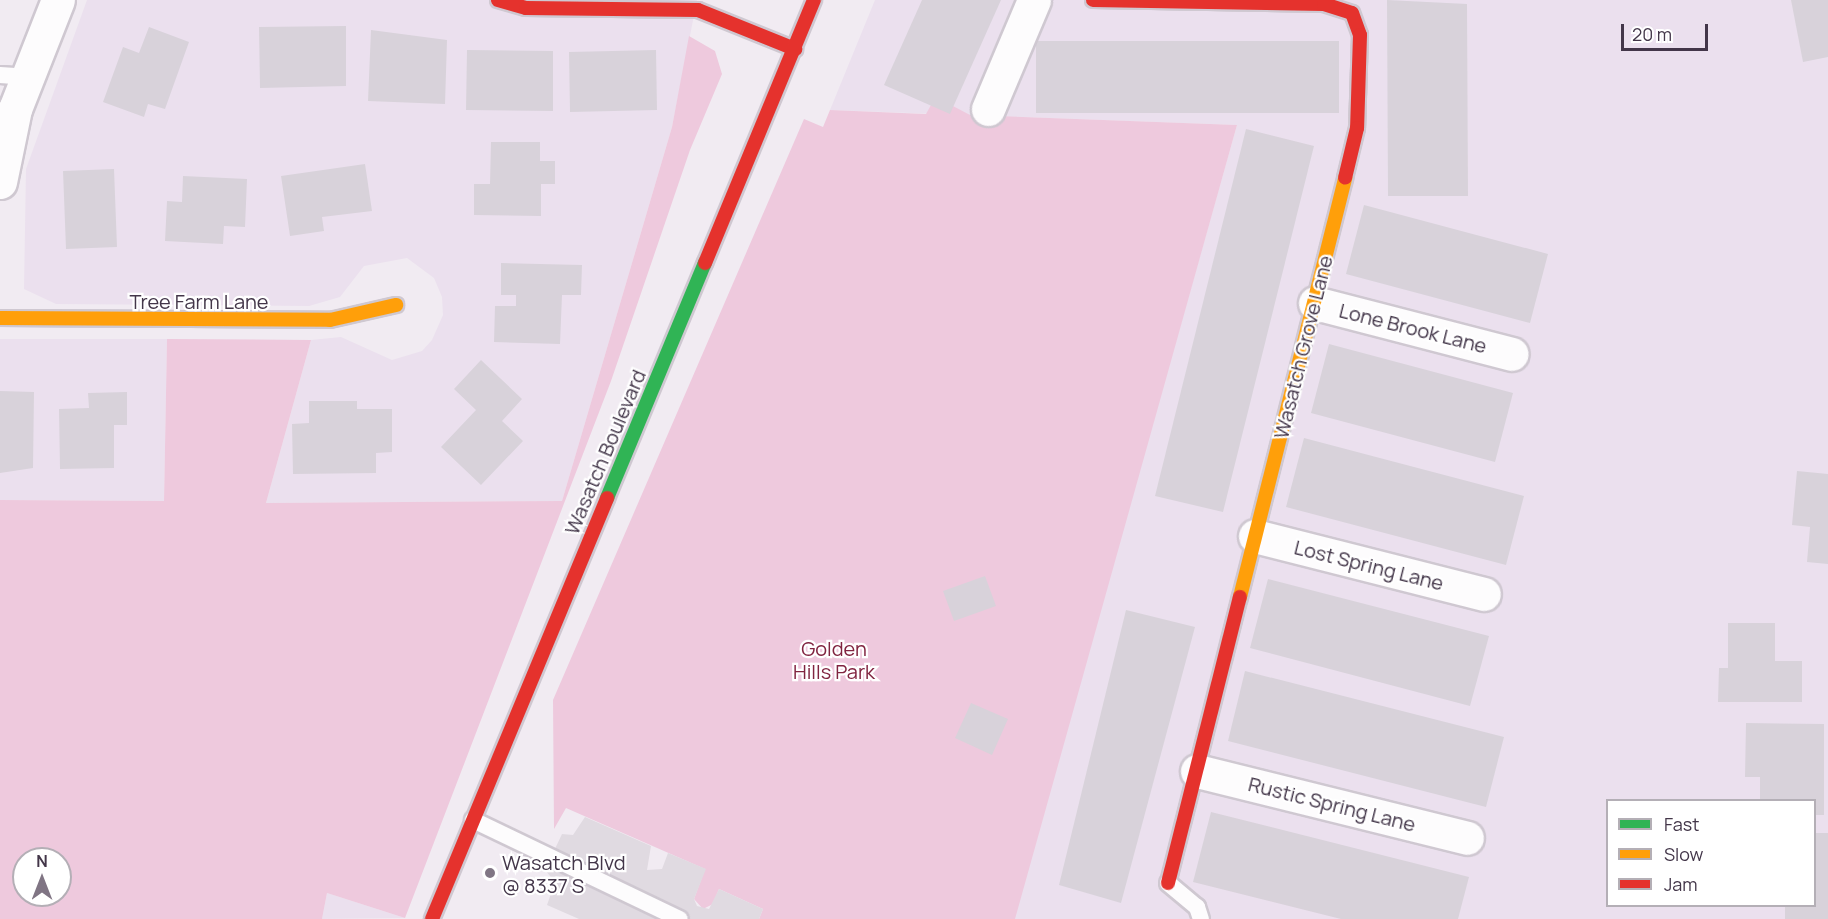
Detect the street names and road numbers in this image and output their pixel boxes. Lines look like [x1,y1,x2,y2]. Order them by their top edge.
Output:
street label: Wasatch Grove Lane [1269,253,1337,441]
street label: Tree Farm Lane [129,289,269,313]
street label: Lone Brook Lane [1337,298,1489,358]
street label: Wasatch Boulevard [559,366,651,538]
street label: Lost Spring Lane [1292,535,1446,595]
street label: Rustic Spring Lane [1246,772,1418,836]

